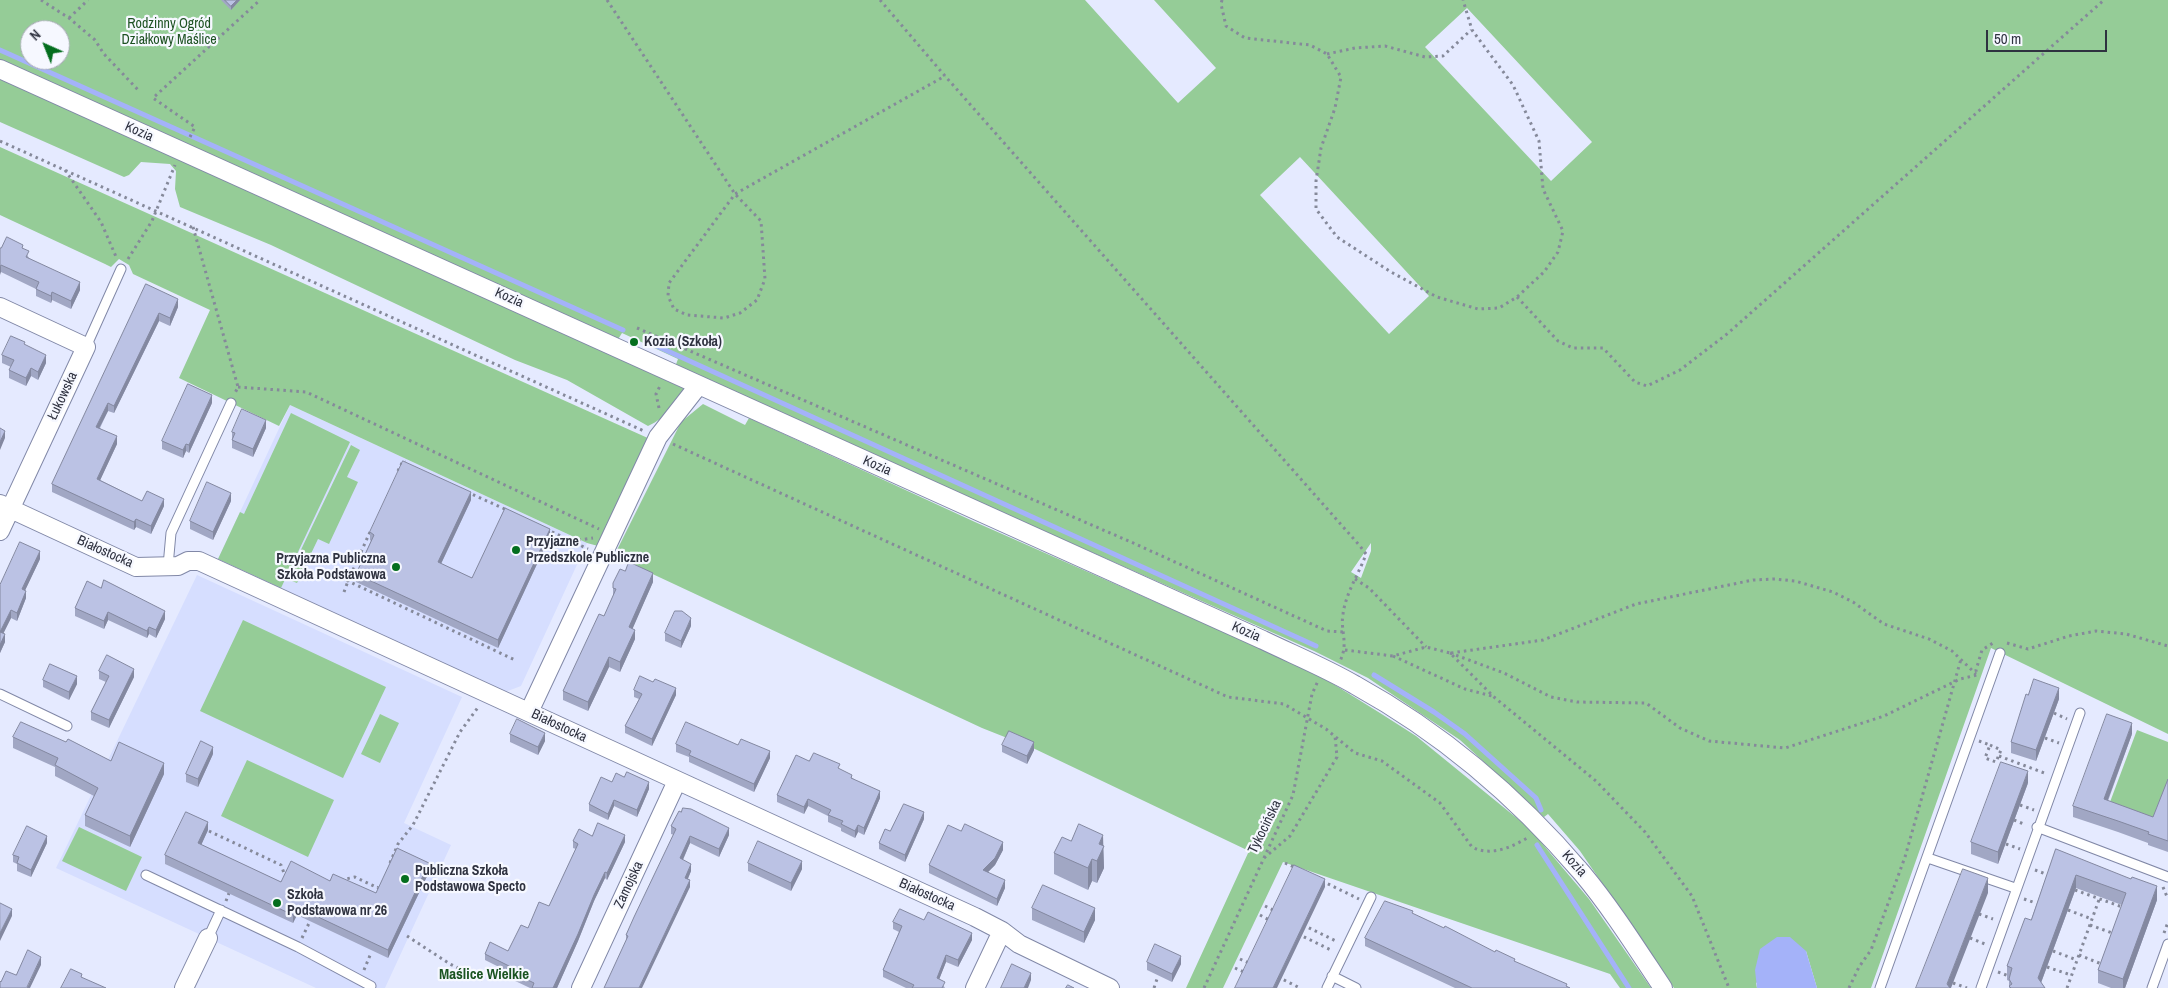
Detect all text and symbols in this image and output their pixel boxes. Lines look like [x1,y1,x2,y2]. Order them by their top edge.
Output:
park label: Rodzinny Ogród Działkowy Maślice [121,16,217,48]
north arrow [20,20,70,70]
scale bar [1988,20,2109,52]
text: N [26,26,45,44]
text: 50 m [1994,28,2021,49]
street label: Kozia [122,118,156,146]
street label: Kozia [492,284,526,312]
place label: Kozia (Szkoła) [644,334,722,350]
marker: Kozia (Szkoła) [628,336,640,348]
street label: Łukowska [45,369,81,423]
street label: Kozia [860,452,894,480]
street label: Białostocka [74,532,136,572]
place label: Przyjazne Przedszkole Publiczne [526,534,649,566]
marker: Przyjazne Przedszkole Publiczne [510,544,522,556]
place label: Przyjazna Publiczna Szkoła Podstawowa [276,551,386,584]
marker: Przyjazna Publiczna Szkoła Podstawowa [390,561,402,573]
street label: Kozia [1229,618,1263,646]
street label: Białostocka [529,706,589,746]
street label: Tykocińska [1245,798,1285,856]
street label: Kozia [1558,847,1590,881]
street label: Zamojska [611,859,647,911]
place label: Publiczna Szkoła Podstawowa Specto [415,863,526,896]
marker: Publiczna Szkoła Podstawowa Specto [399,873,411,885]
street label: Białostocka [896,875,958,915]
place label: Szkoła Podstawowa nr 26 [287,887,387,920]
marker: Szkoła Podstawowa nr 26 [271,897,283,909]
district label: Maślice Wielkie [439,966,529,984]

